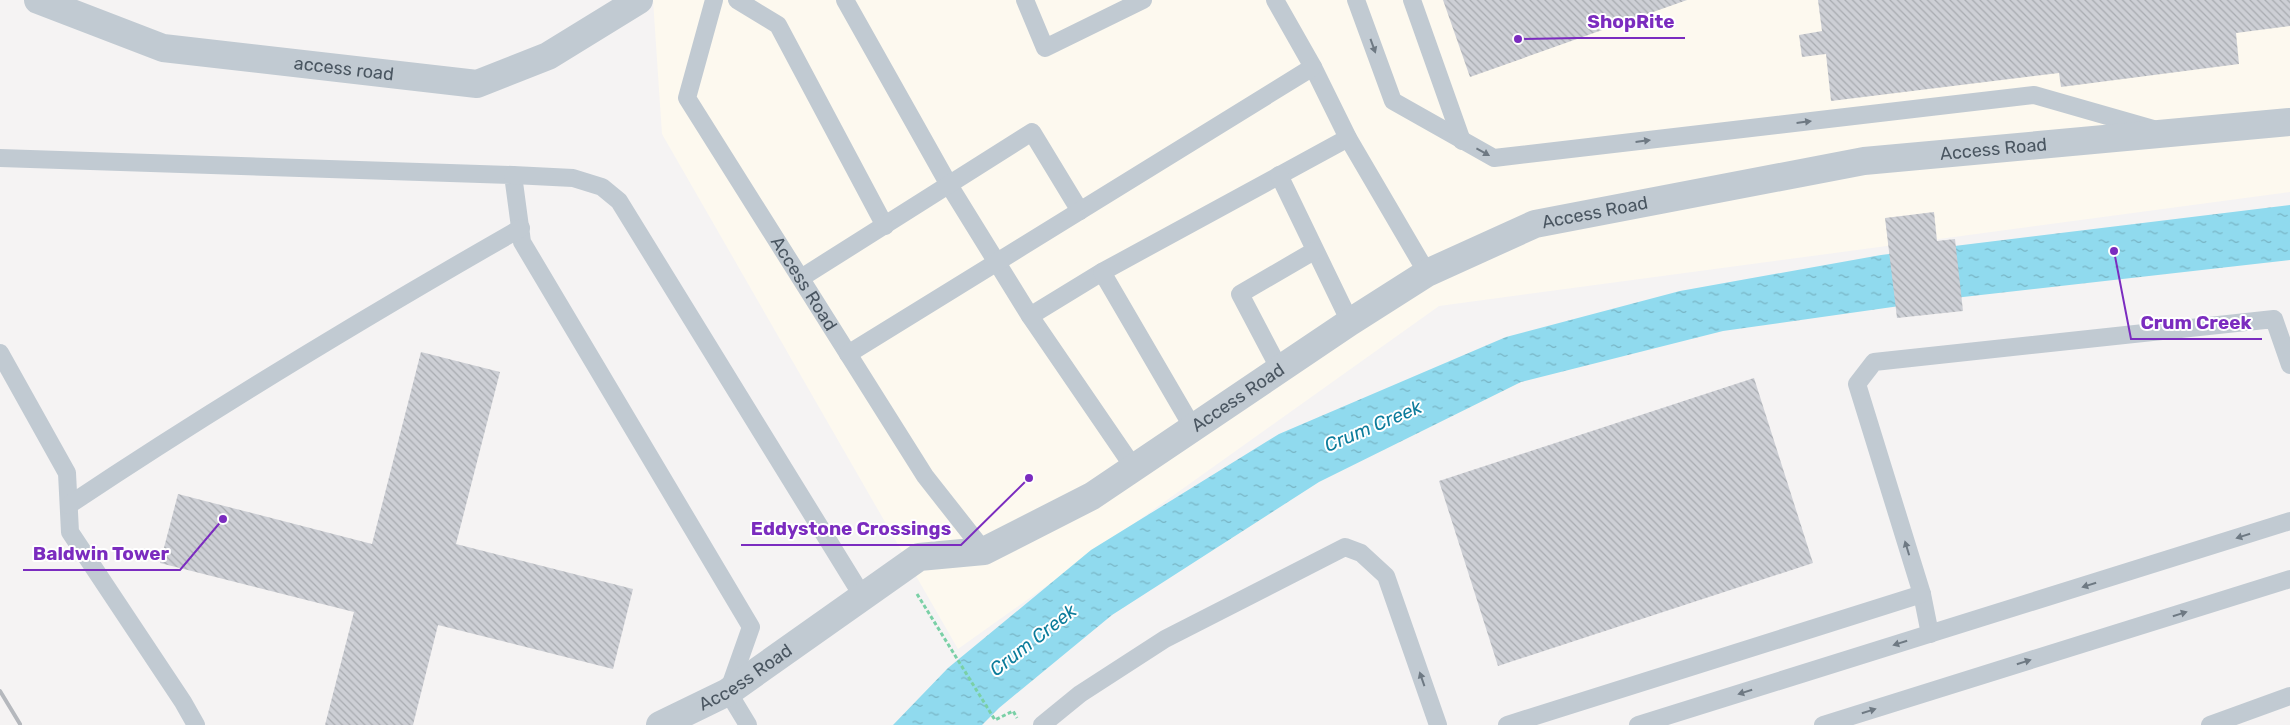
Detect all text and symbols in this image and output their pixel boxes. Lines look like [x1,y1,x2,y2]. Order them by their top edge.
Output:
callout: ShopRite [1577,4,1685,38]
text: ShopRite [1587,10,1675,33]
one-way arrow [1369,39,1377,54]
street label: access road [293,52,395,85]
one-way arrow [1796,118,1812,126]
street label: Access Road [1939,133,2048,165]
one-way arrow [1635,137,1651,145]
one-way arrow [1476,148,1489,157]
street label: Access Road [1540,192,1650,233]
street label: Access Road [766,232,842,335]
callout: Crum Creek [2131,305,2262,339]
text: Crum Creek [2140,311,2252,334]
street label: Access Road [1187,358,1289,437]
water label: Crum Creek [1321,395,1425,457]
callout: Eddystone Crossings [741,511,961,545]
text: Eddystone Crossings [751,517,951,540]
one-way arrow [2236,532,2251,540]
callout: Baldwin Tower [23,536,180,570]
one-way arrow [1903,540,1911,555]
text: Baldwin Tower [33,542,170,565]
one-way arrow [2081,581,2096,589]
water label: Crum Creek [985,599,1081,681]
one-way arrow [2172,610,2187,617]
street label: Access Road [695,639,797,716]
one-way arrow [1892,640,1907,648]
one-way arrow [2017,658,2032,666]
one-way arrow [1418,671,1426,686]
one-way arrow [1737,688,1752,696]
one-way arrow [1862,706,1877,714]

